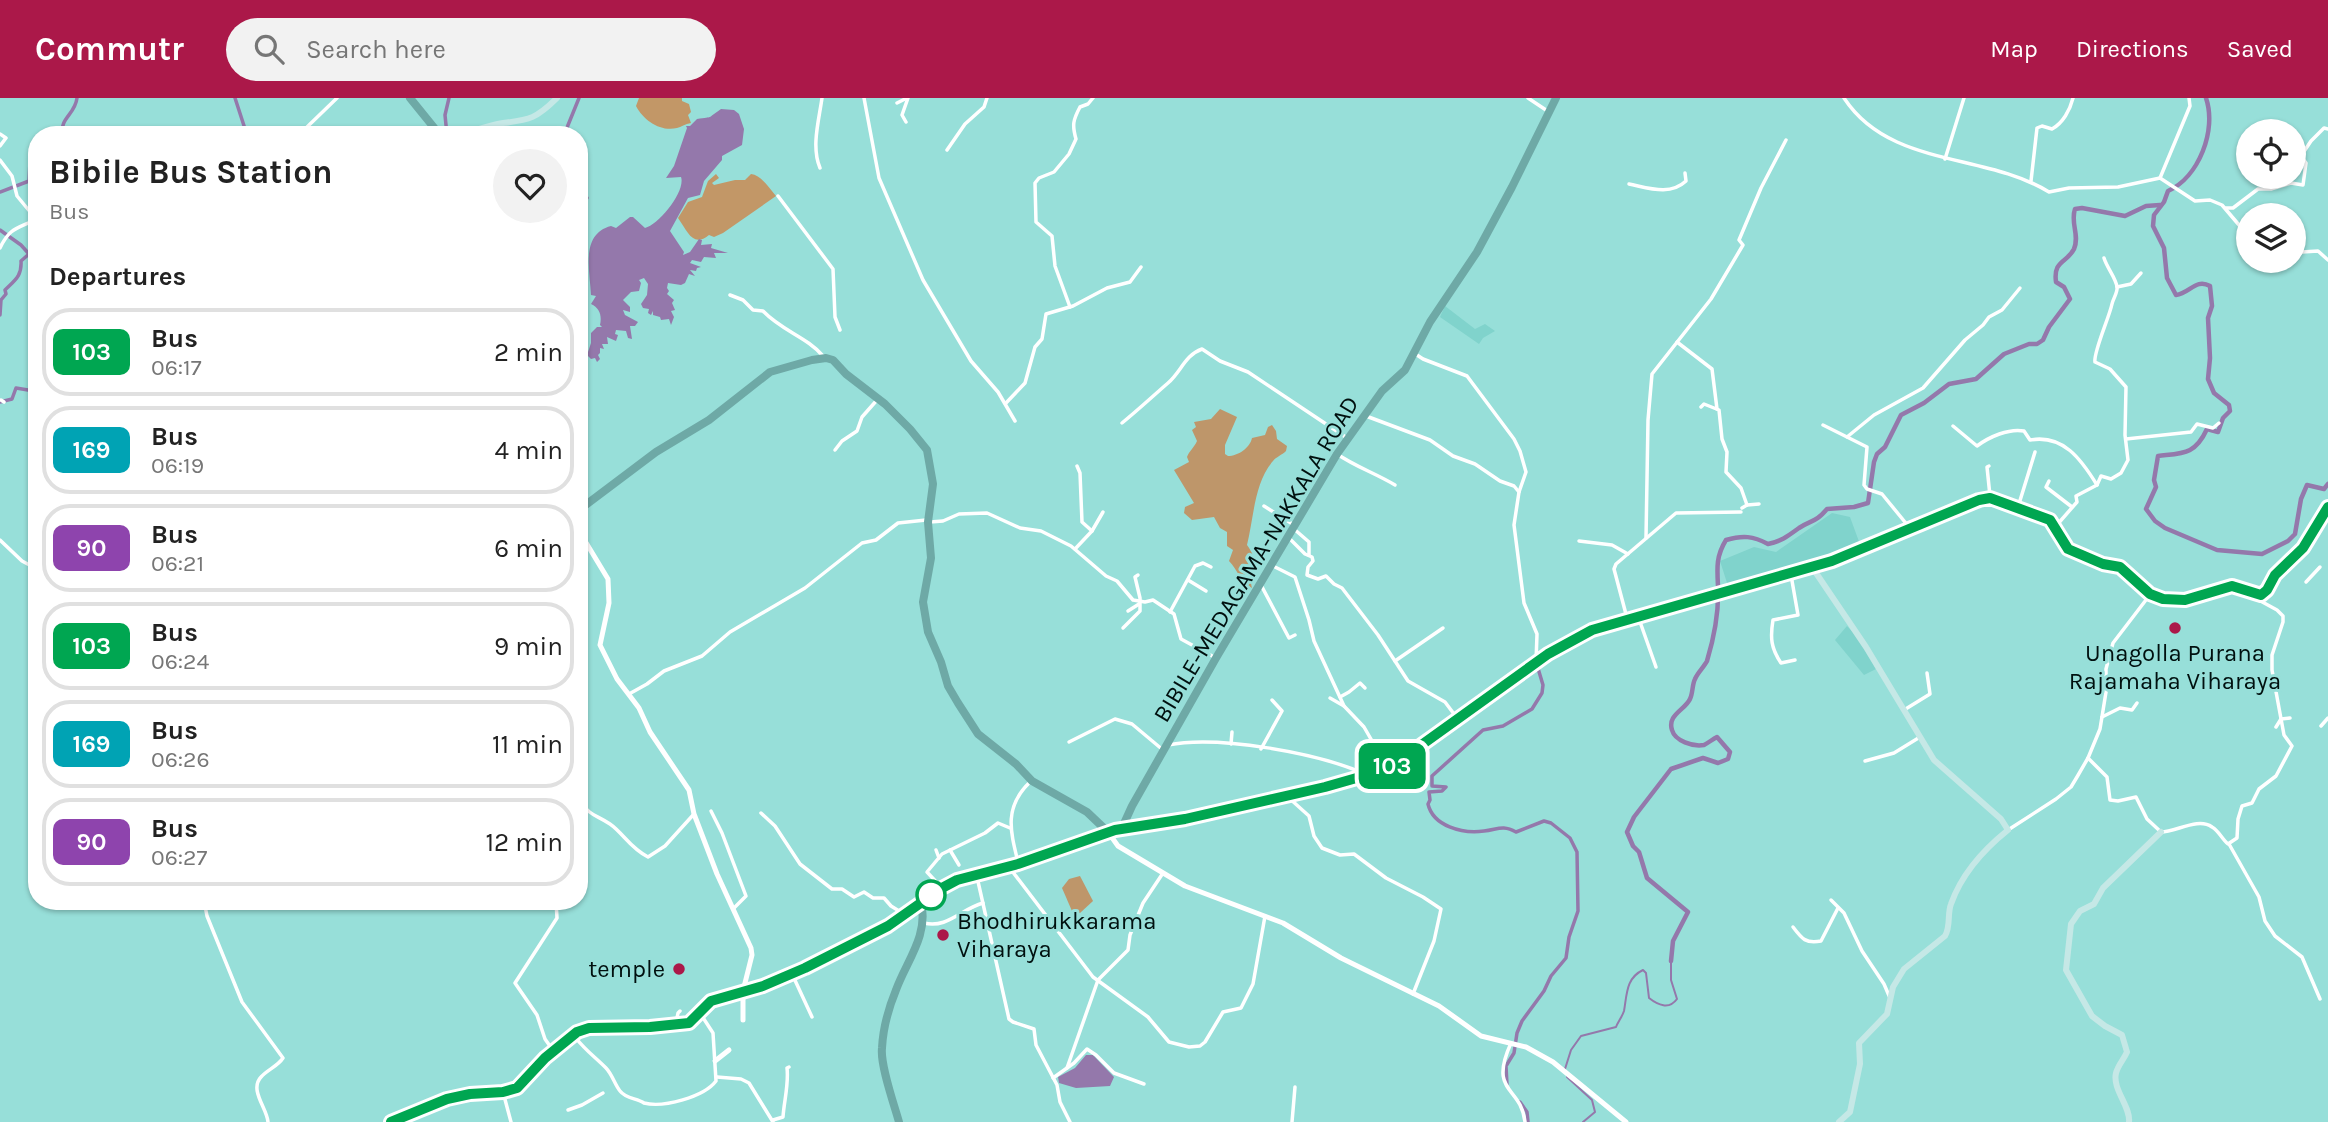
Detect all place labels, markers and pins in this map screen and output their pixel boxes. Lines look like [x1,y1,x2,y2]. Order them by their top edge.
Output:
marker: Unagolla Purana Rajamaha Viharaya [2167,620,2183,636]
place label: Unagolla Purana Rajamaha Viharaya [2069,639,2281,695]
unlabelled marker [916,880,946,910]
place label: Bhodhirukkarama Viharaya [957,907,1156,963]
marker: Bhodhirukkarama Viharaya [935,927,951,943]
place label: temple [588,955,665,983]
marker: temple [671,961,687,977]

